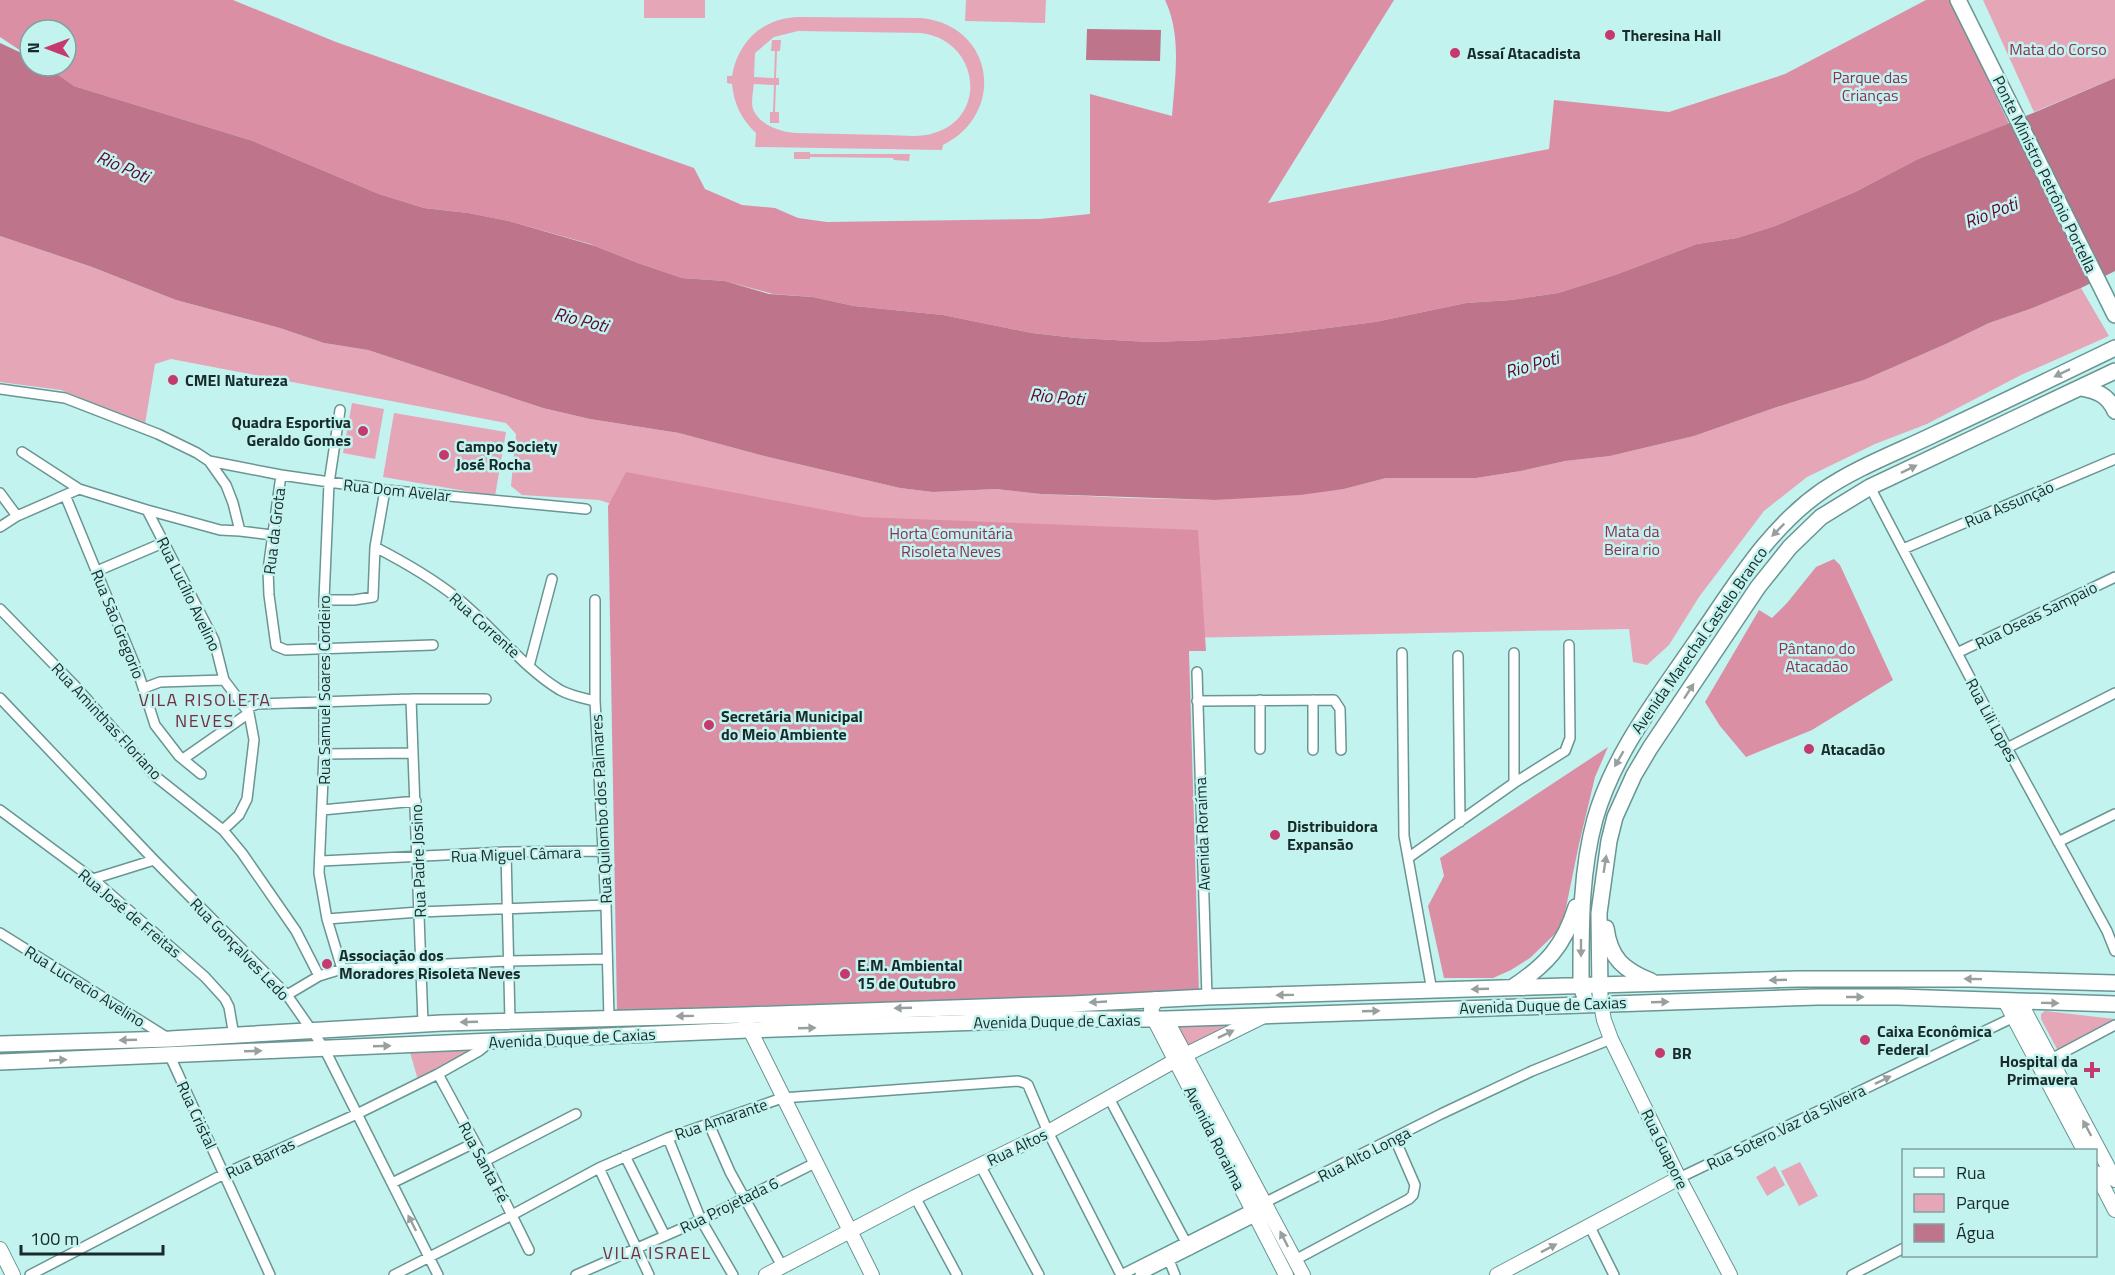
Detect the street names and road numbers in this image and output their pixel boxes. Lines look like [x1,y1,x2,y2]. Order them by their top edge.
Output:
street label: Ponte Ministro Petrônio Portella [1987,71,2103,277]
street label: Rua Dom Avelar [342,472,452,508]
street label: Rua Assunção [1961,474,2057,534]
street label: Rua da Grota [257,486,291,576]
street label: Rua Lucílio Avelino [151,533,227,655]
street label: Avenida Marechal Castelo Branco [1625,542,1773,738]
street label: Rua São Gregorio [85,566,151,682]
street label: Rua Oseas Sampaio [1971,575,2101,655]
street label: Rua Corrente [444,587,526,663]
street label: Rua Samuel Soares Cordeiro [312,595,336,785]
street label: Rua Aminthas Floriano [46,657,168,785]
street label: Rua Lili Lopes [1960,674,2024,766]
street label: Rua Quilombo dos Palmares [584,714,618,904]
street label: Avenida Roraíma [1188,777,1216,891]
street label: Rua Padre Josino [404,804,432,918]
street label: Rua Miguel Câmara [450,840,582,868]
street label: Rua José de Freitas [73,863,187,963]
street label: Rua Gonçalves Ledo [185,892,295,1006]
street label: Rua Lucrecio Avelino [20,939,150,1033]
street label: Avenida Duque de Caxias [1459,990,1627,1020]
street label: Avenida Duque de Caxias [973,1008,1141,1034]
street label: Avenida Duque de Caxias [488,1022,656,1054]
street label: Rua Cristal [171,1077,223,1153]
street label: Rua Sotero Vaz da Silveira [1702,1078,1870,1176]
street label: Avenida Roraima [1179,1082,1251,1194]
street label: Rua Amarante [671,1092,771,1146]
street label: Rua Guapore [1635,1105,1695,1193]
street label: Rua Santa Fé [453,1117,515,1207]
street label: Rua Alto Longa [1313,1120,1415,1188]
street label: Rua Altos [983,1122,1051,1172]
street label: Rua Barras [221,1131,299,1185]
street label: Rua Projetada 6 [676,1171,783,1239]

